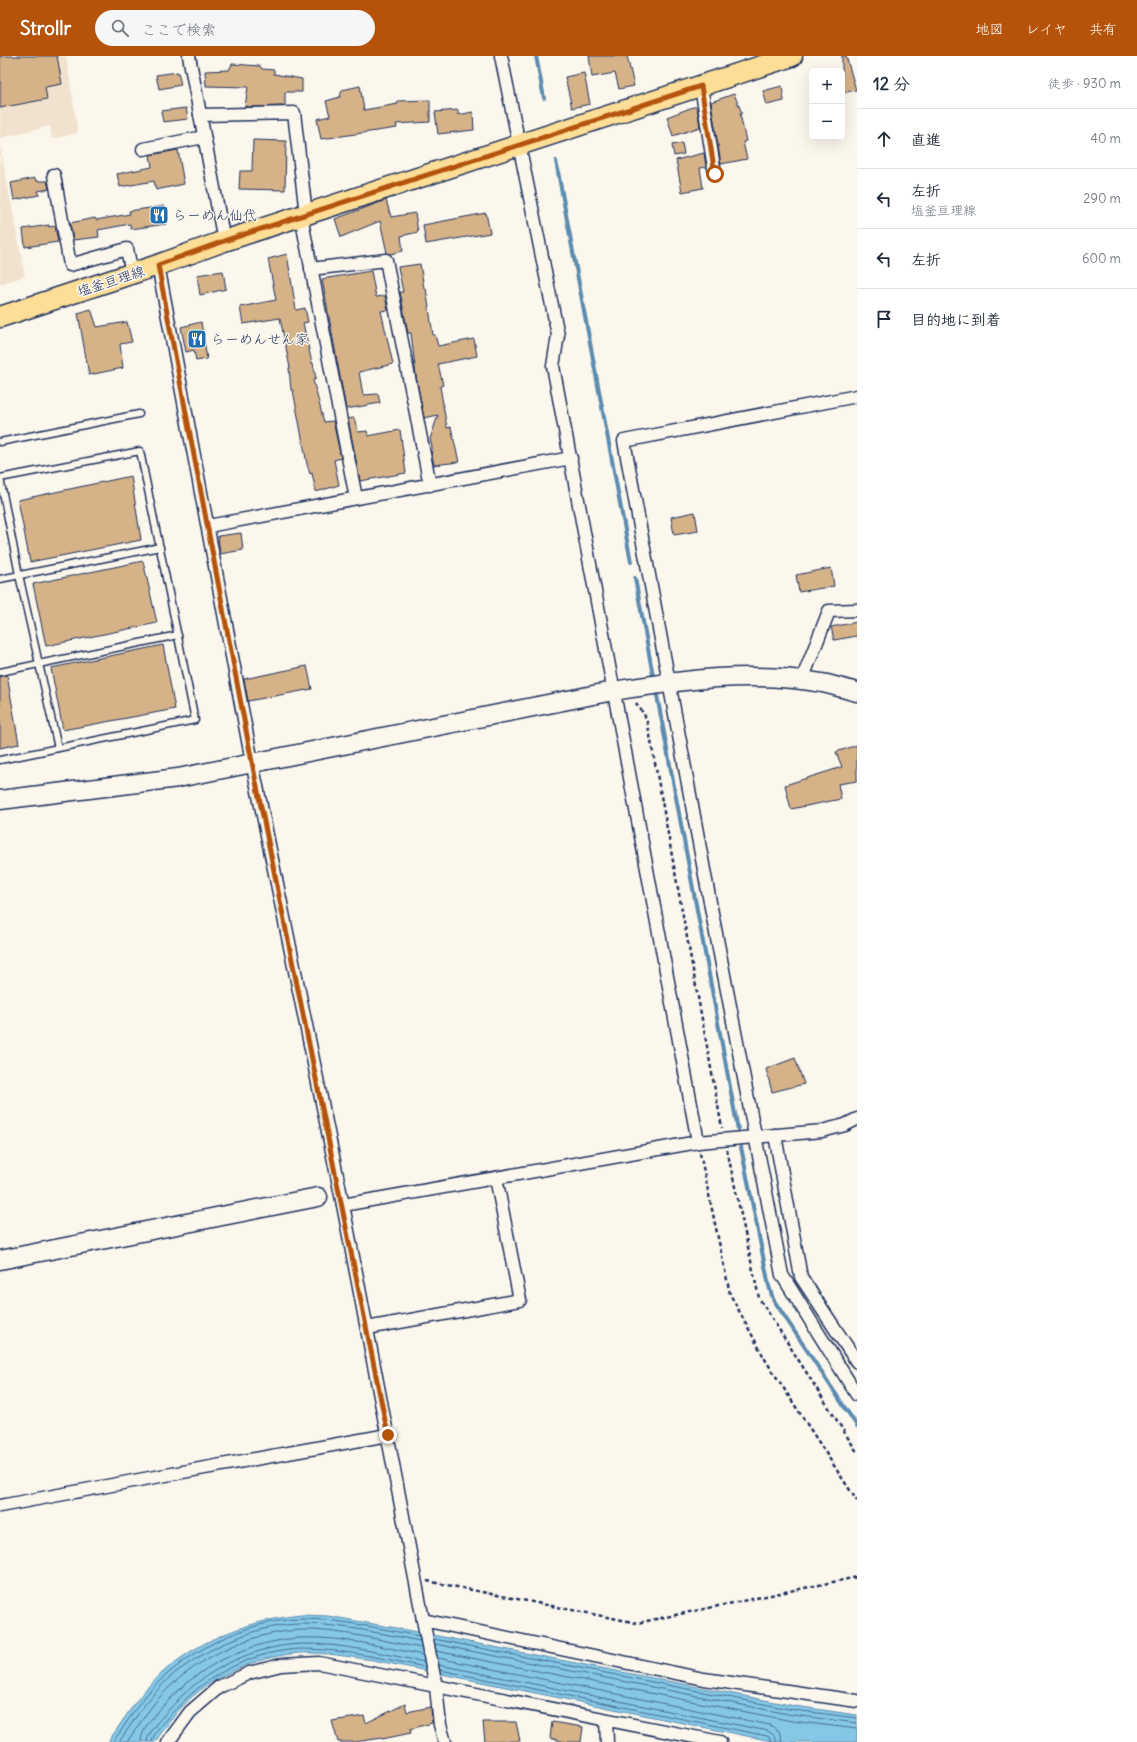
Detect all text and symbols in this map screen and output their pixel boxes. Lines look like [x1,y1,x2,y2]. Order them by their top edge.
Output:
search box [95,10,375,46]
text: Strollr [20,16,71,40]
icon: search [109,17,131,39]
text: ここで検索 [141,20,216,39]
text: 地図 [976,20,1004,38]
text: レイヤ [1026,20,1067,38]
text: 共有 [1089,20,1117,38]
map controls [809,68,845,140]
button: + [809,68,845,104]
text: 12 分 [873,73,910,95]
text: 徒歩 · 930 m [1048,75,1121,92]
button: − [809,104,845,140]
icon: ahead [873,128,895,150]
text: 直進 [911,130,941,149]
text: 40 m [1090,130,1121,147]
route start [706,165,724,183]
text: 左折 [911,181,941,200]
icon: left [873,188,895,210]
text: 290 m [1083,190,1121,207]
text: 塩釜亘理線 [911,202,976,219]
restaurant icon: らーめん仙代 [148,204,170,226]
place label: らーめん仙代 [173,206,257,224]
icon: left [873,248,895,270]
text: 左折 [911,250,941,269]
text: 600 m [1082,250,1121,267]
street label: 塩釜亘理線 [75,262,147,300]
icon: arrive [873,308,895,330]
text: 目的地に到着 [911,310,1001,329]
restaurant icon: らーめんせん家 [186,328,208,350]
place label: らーめんせん家 [211,330,309,348]
route end [379,1426,397,1444]

